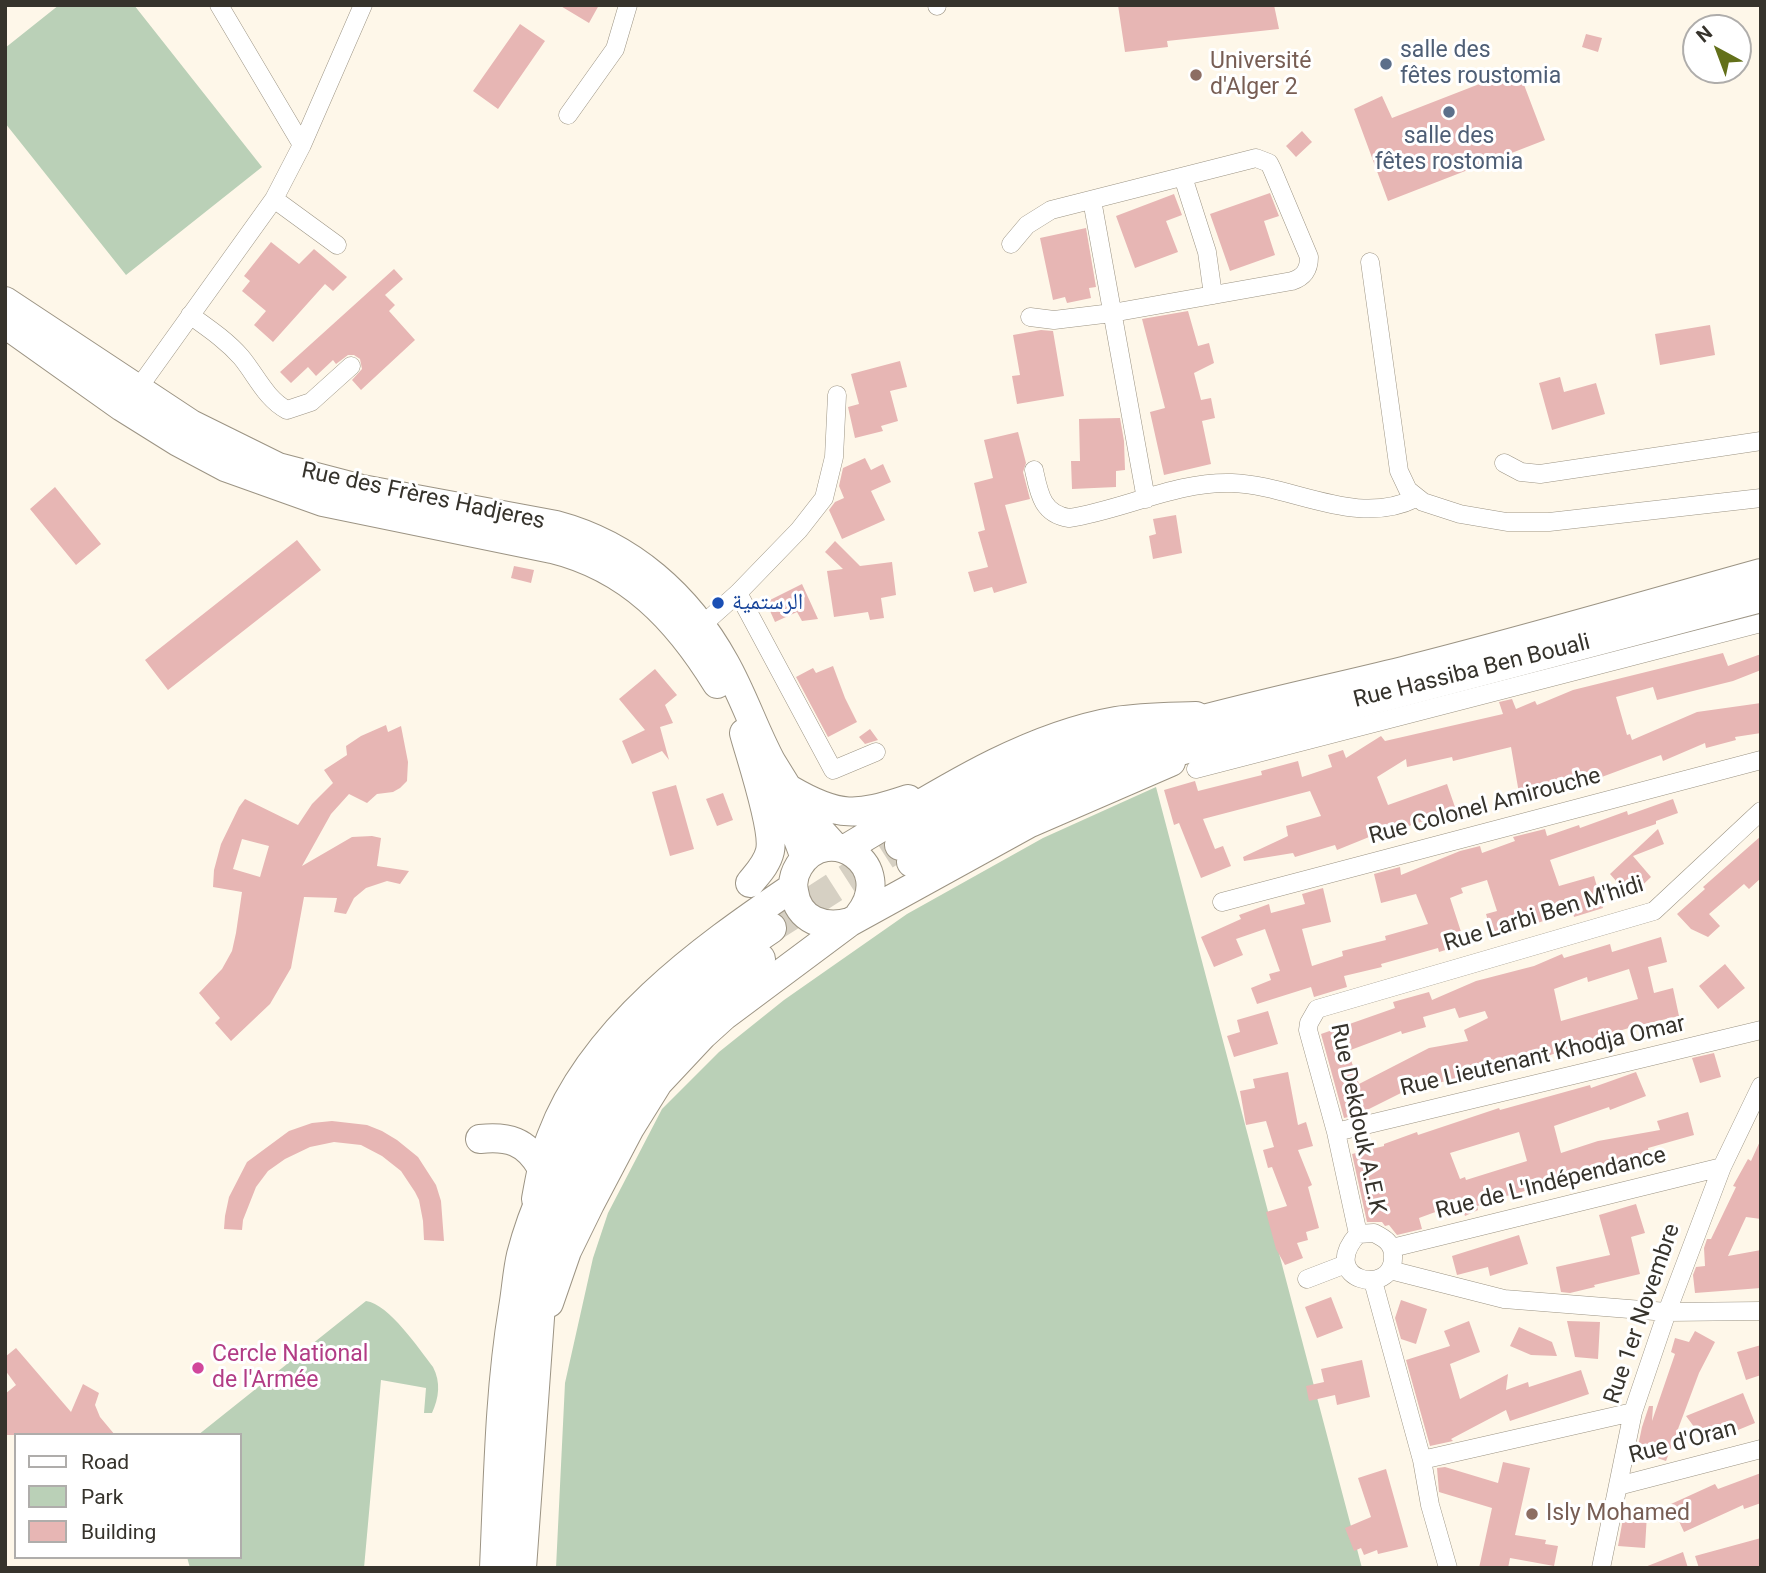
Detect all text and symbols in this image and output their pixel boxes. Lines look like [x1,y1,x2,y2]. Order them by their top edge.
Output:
north arrow [1682,14,1752,84]
text: N [1692,21,1717,47]
place label: salle des fêtes roustomia [1400,37,1561,91]
place label: Université d'Alger 2 [1210,48,1311,102]
marker: salle des fêtes roustomia [1378,56,1394,72]
marker: Université d'Alger 2 [1188,67,1204,83]
marker: salle des fêtes rostomia [1441,104,1457,120]
place label: salle des fêtes rostomia [1375,123,1523,177]
street label: Rue des Frères Hadjeres [299,458,547,536]
place label: الرستمية [732,589,803,617]
marker: الرستمية [710,595,726,611]
street label: Rue Hassiba Ben Bouali [1351,629,1593,715]
street label: Rue Colonel Amirouche [1366,763,1604,851]
street label: Rue Larbi Ben M'hidi [1441,871,1647,959]
street label: Rue Lieutenant Khodja Omar [1398,1011,1688,1103]
street label: Rue Dekdouk A.E.K [1323,1021,1391,1217]
street label: Rue de L'Indépendance [1433,1142,1669,1226]
street label: Rue 1er Novembre [1599,1220,1687,1408]
place label: Cercle National de l'Armée [212,1341,368,1395]
marker: Cercle National de l'Armée [190,1360,206,1376]
street label: Rue d'Oran [1626,1415,1740,1471]
legend [14,1433,242,1559]
text: Road [81,1450,129,1474]
text: Park [81,1485,123,1509]
place label: Isly Mohamed [1546,1500,1690,1528]
marker: Isly Mohamed [1524,1506,1540,1522]
text: Building [81,1520,156,1544]

